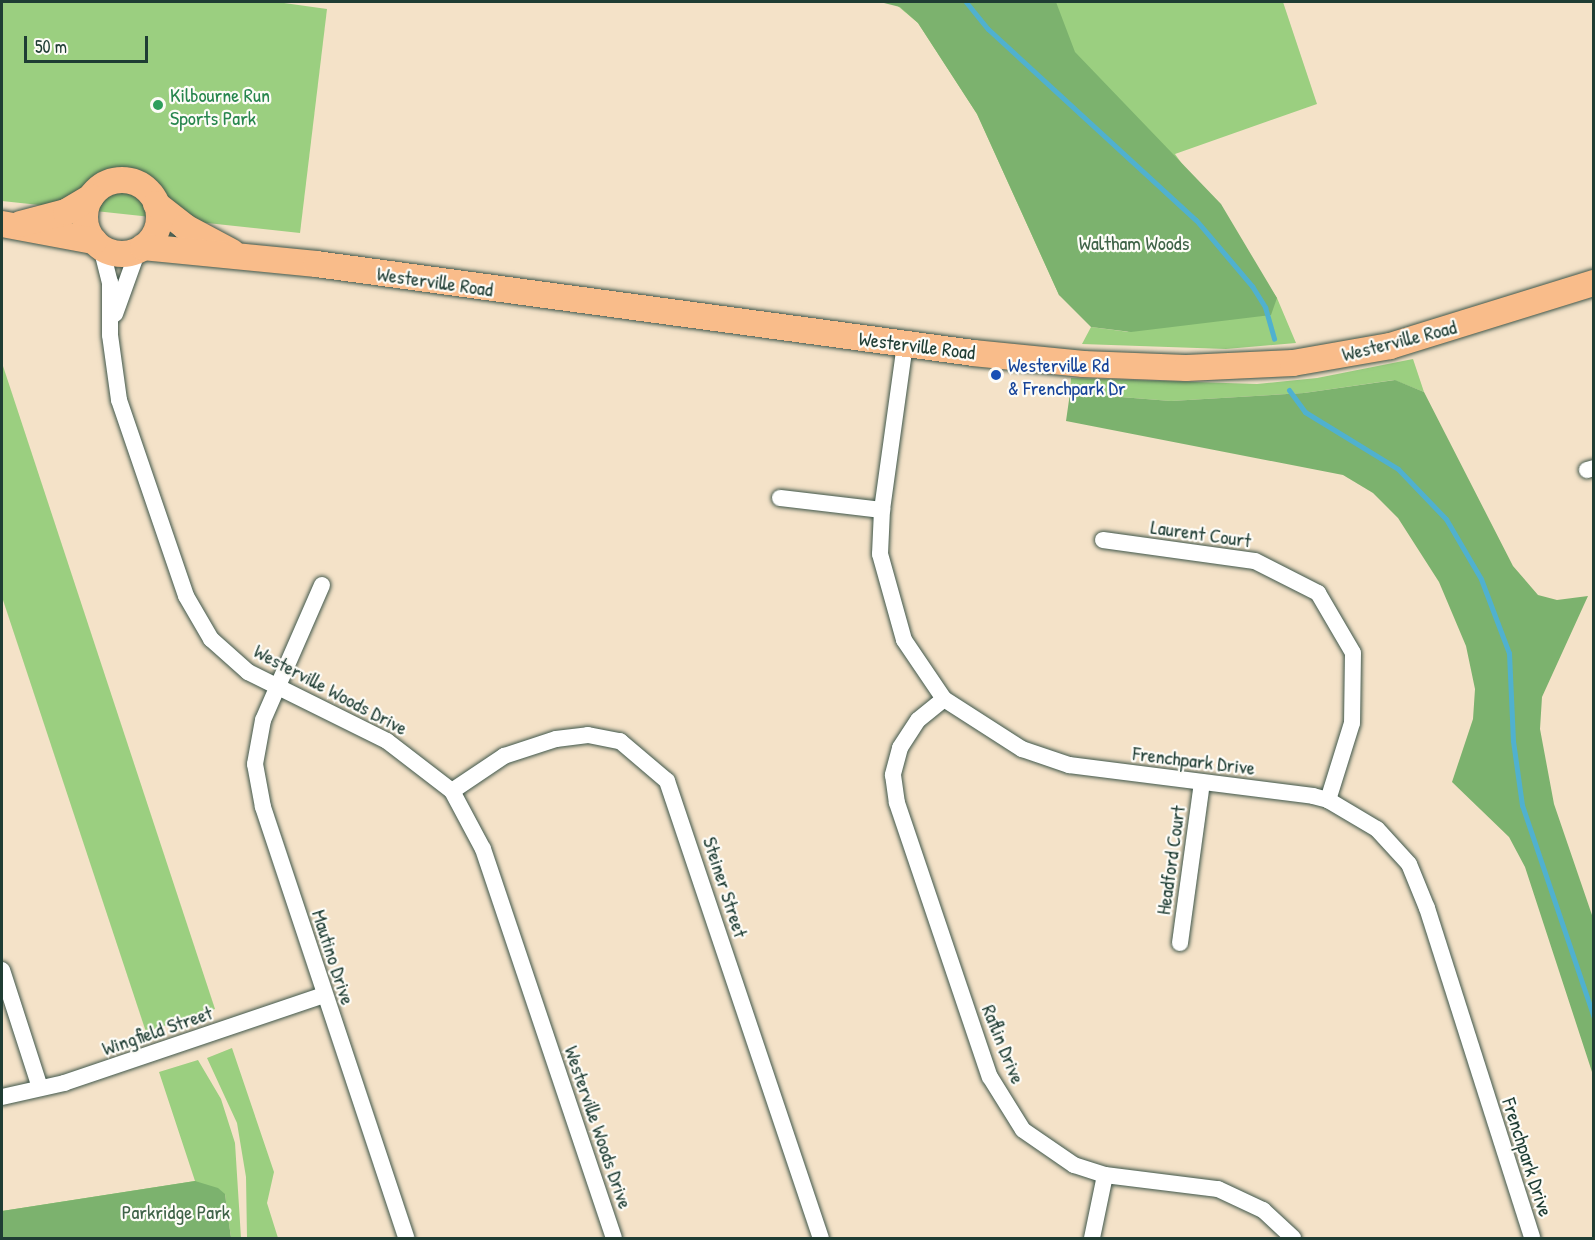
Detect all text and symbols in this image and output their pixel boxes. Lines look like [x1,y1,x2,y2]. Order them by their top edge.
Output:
scale bar [27,24,152,62]
text: 50 m [35,34,67,59]
place label: Kilbourne Run Sports Park [170,82,270,129]
marker: Kilbourne Run Sports Park [151,98,165,112]
park label: Waltham Woods [1079,230,1189,254]
street label: Westerville Road [375,261,495,301]
street label: Westerville Road [1339,314,1459,366]
street label: Westerville Road [857,326,977,364]
place label: Westerville Rd & Frenchpark Dr [1008,352,1126,399]
marker: Westerville Rd & Frenchpark Dr [989,368,1003,382]
street label: Laurent Court [1149,514,1253,552]
street label: Westerville Woods Drive [250,638,412,740]
street label: Frenchpark Drive [1131,741,1257,779]
street label: Headford Court [1150,804,1190,916]
street label: Steiner Street [698,834,754,940]
street label: Mautino Drive [307,906,361,1008]
street label: Wingfield Street [99,1000,215,1060]
street label: Raflin Drive [977,1001,1031,1087]
street label: Westerville Woods Drive [560,1043,638,1211]
street label: Frenchpark Drive [1498,1095,1558,1219]
park label: Parkridge Park [122,1199,230,1223]

